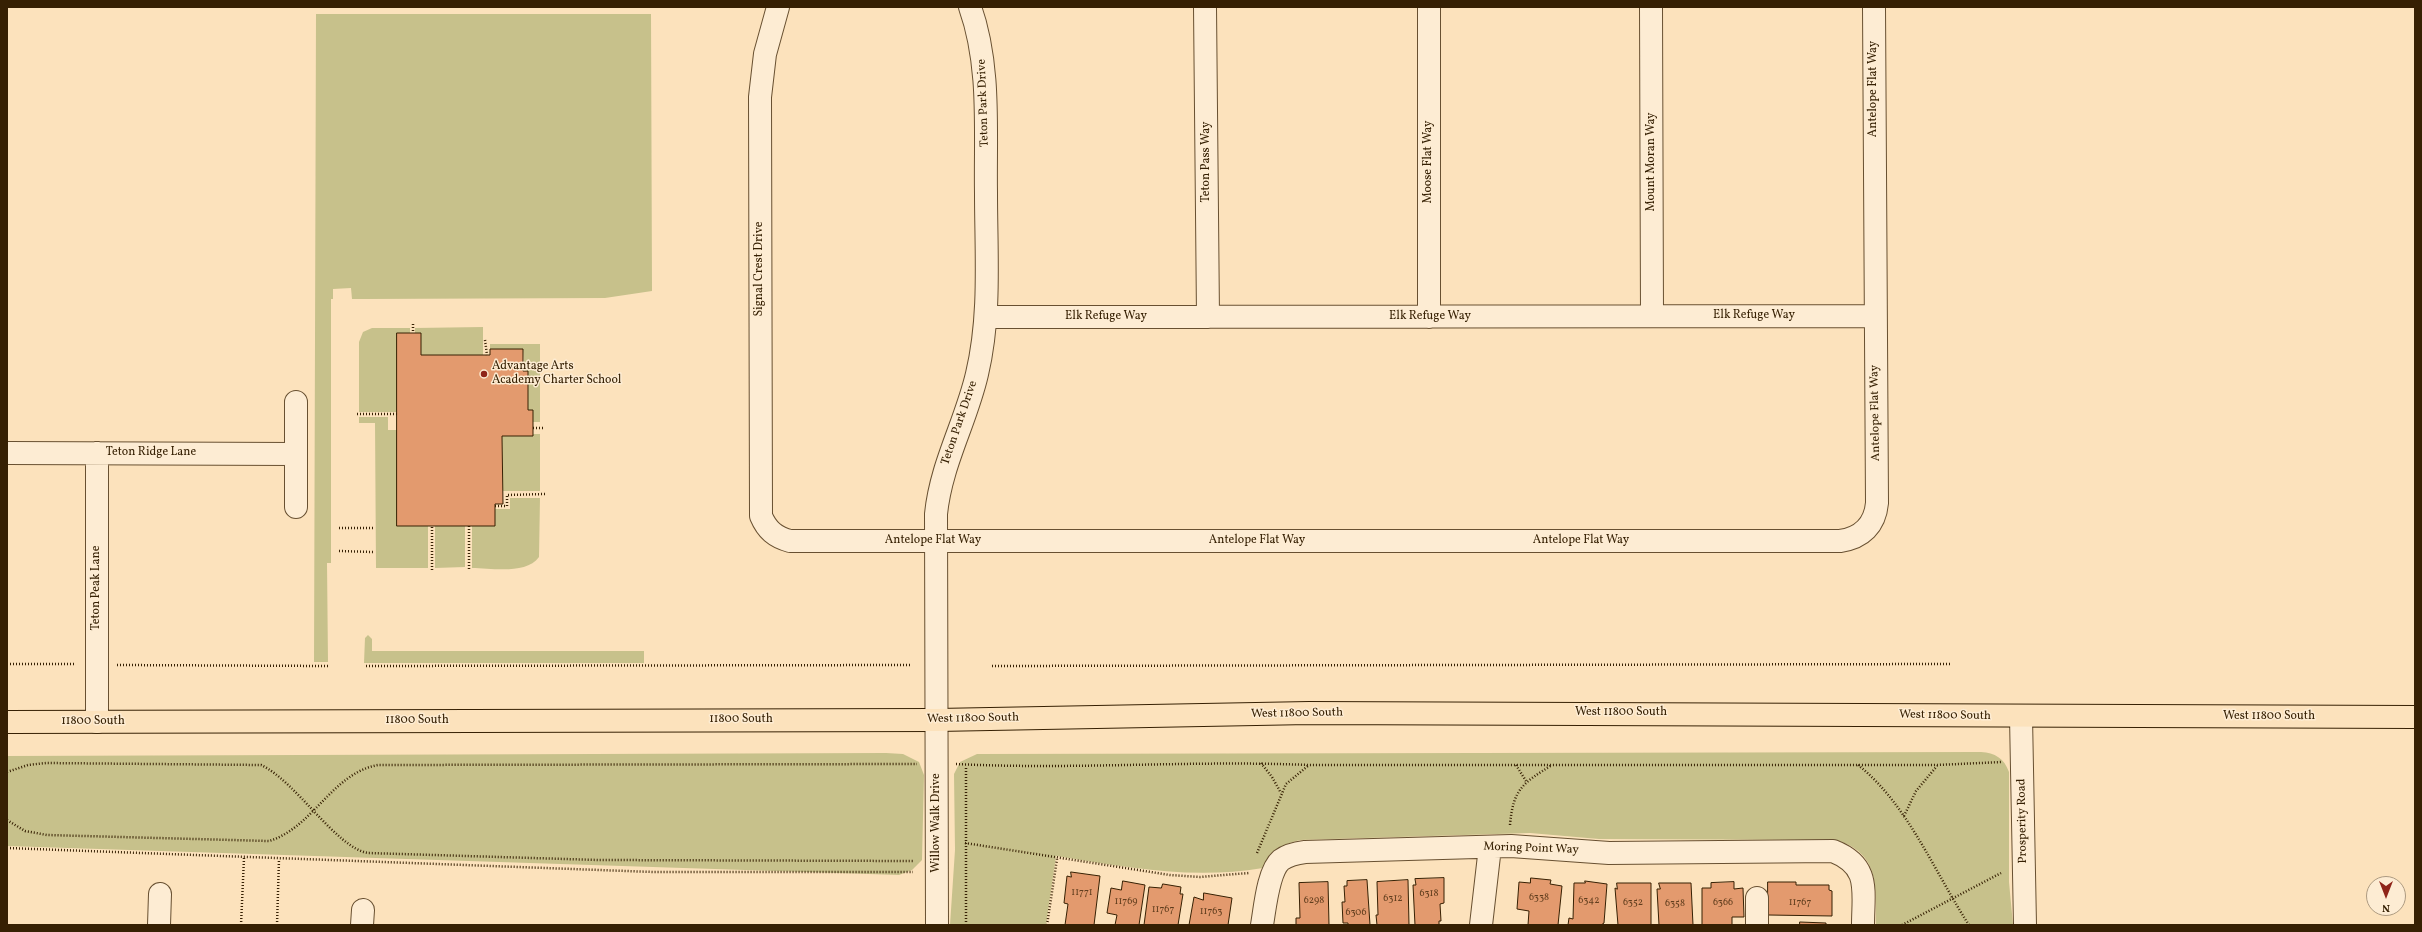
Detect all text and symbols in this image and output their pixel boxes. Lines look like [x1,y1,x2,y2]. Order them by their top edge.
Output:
street label: Antelope Flat Way [1867,41,1881,137]
street label: Teton Park Drive [975,59,993,147]
street label: Mount Moran Way [1645,112,1659,212]
street label: Moose Flat Way [1422,121,1436,203]
street label: Teton Pass Way [1200,122,1214,202]
street label: Signal Crest Drive [753,221,767,317]
street label: Elk Refuge Way [1713,309,1795,323]
street label: Elk Refuge Way [1065,310,1147,324]
street label: Elk Refuge Way [1389,310,1471,324]
place label: Advantage Arts Academy Charter School [492,360,621,388]
street label: Antelope Flat Way [1868,365,1884,461]
marker: Advantage Arts Academy Charter School [479,369,489,379]
street label: Teton Park Drive [939,379,981,467]
street label: Teton Ridge Lane [106,446,196,460]
street label: Antelope Flat Way [885,534,981,548]
street label: Antelope Flat Way [1209,534,1305,548]
street label: Antelope Flat Way [1533,534,1629,548]
street label: Teton Peak Lane [90,546,104,630]
street label: West 11800 South [1251,706,1343,722]
street label: West 11800 South [1575,706,1667,720]
street label: West 11800 South [1899,708,1991,724]
street label: West 11800 South [2223,710,2315,724]
street label: West 11800 South [927,711,1019,727]
street label: 11800 South [709,713,773,727]
street label: 11800 South [385,714,449,728]
street label: 11800 South [61,715,125,729]
street label: Willow Walk Drive [930,773,944,873]
street label: Prosperity Road [2015,778,2031,864]
street label: Moring Point Way [1483,840,1579,858]
north arrow [2366,876,2406,916]
house number: 11771 [1071,887,1093,899]
house number: 6318 [1419,888,1439,900]
house number: 6338 [1529,892,1549,904]
house number: 6312 [1383,893,1403,905]
house number: 6298 [1304,895,1324,907]
house number: 6342 [1578,895,1600,907]
house number: 11769 [1115,896,1137,908]
house number: 6352 [1623,897,1643,909]
house number: 6366 [1713,897,1733,909]
house number: 11767 [1789,897,1811,909]
house number: 6358 [1665,898,1685,910]
text: N [2382,900,2390,915]
house number: 11767 [1152,904,1174,916]
house number: 11763 [1200,906,1222,918]
house number: 6306 [1345,907,1367,919]

